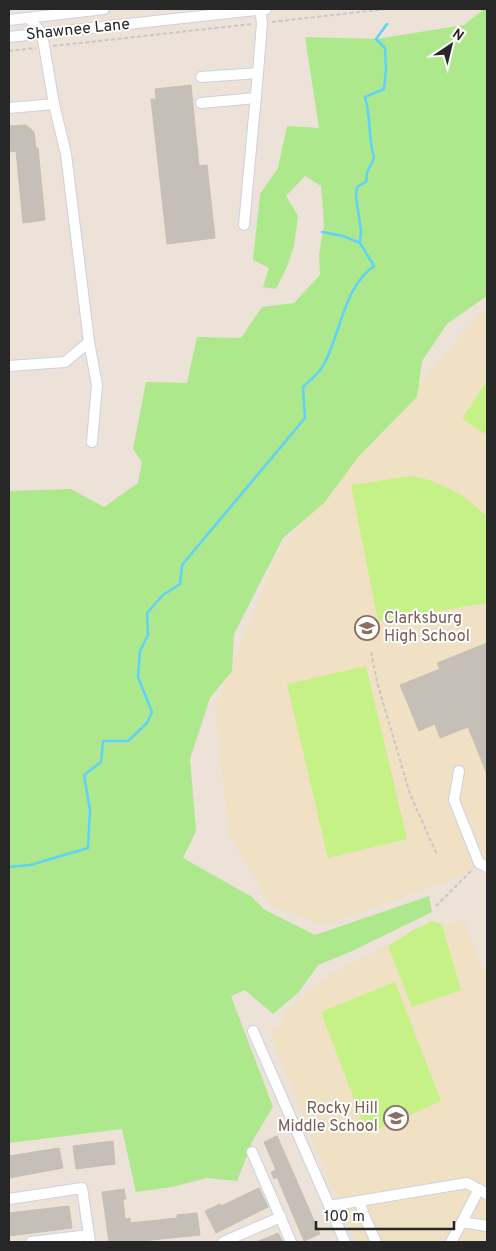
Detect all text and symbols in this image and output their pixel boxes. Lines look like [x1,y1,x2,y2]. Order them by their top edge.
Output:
street label: Shawnee Lane [25,15,131,45]
north arrow [426,20,476,70]
text: N [449,26,467,45]
place label: Clarksburg High School [384,609,470,647]
school or university icon: Clarksburg High School [354,615,380,641]
place label: Rocky Hill Middle School [278,1099,378,1137]
school or university icon: Rocky Hill Middle School [383,1105,409,1131]
scale bar [316,1198,454,1230]
text: 100 m [324,1208,365,1227]

